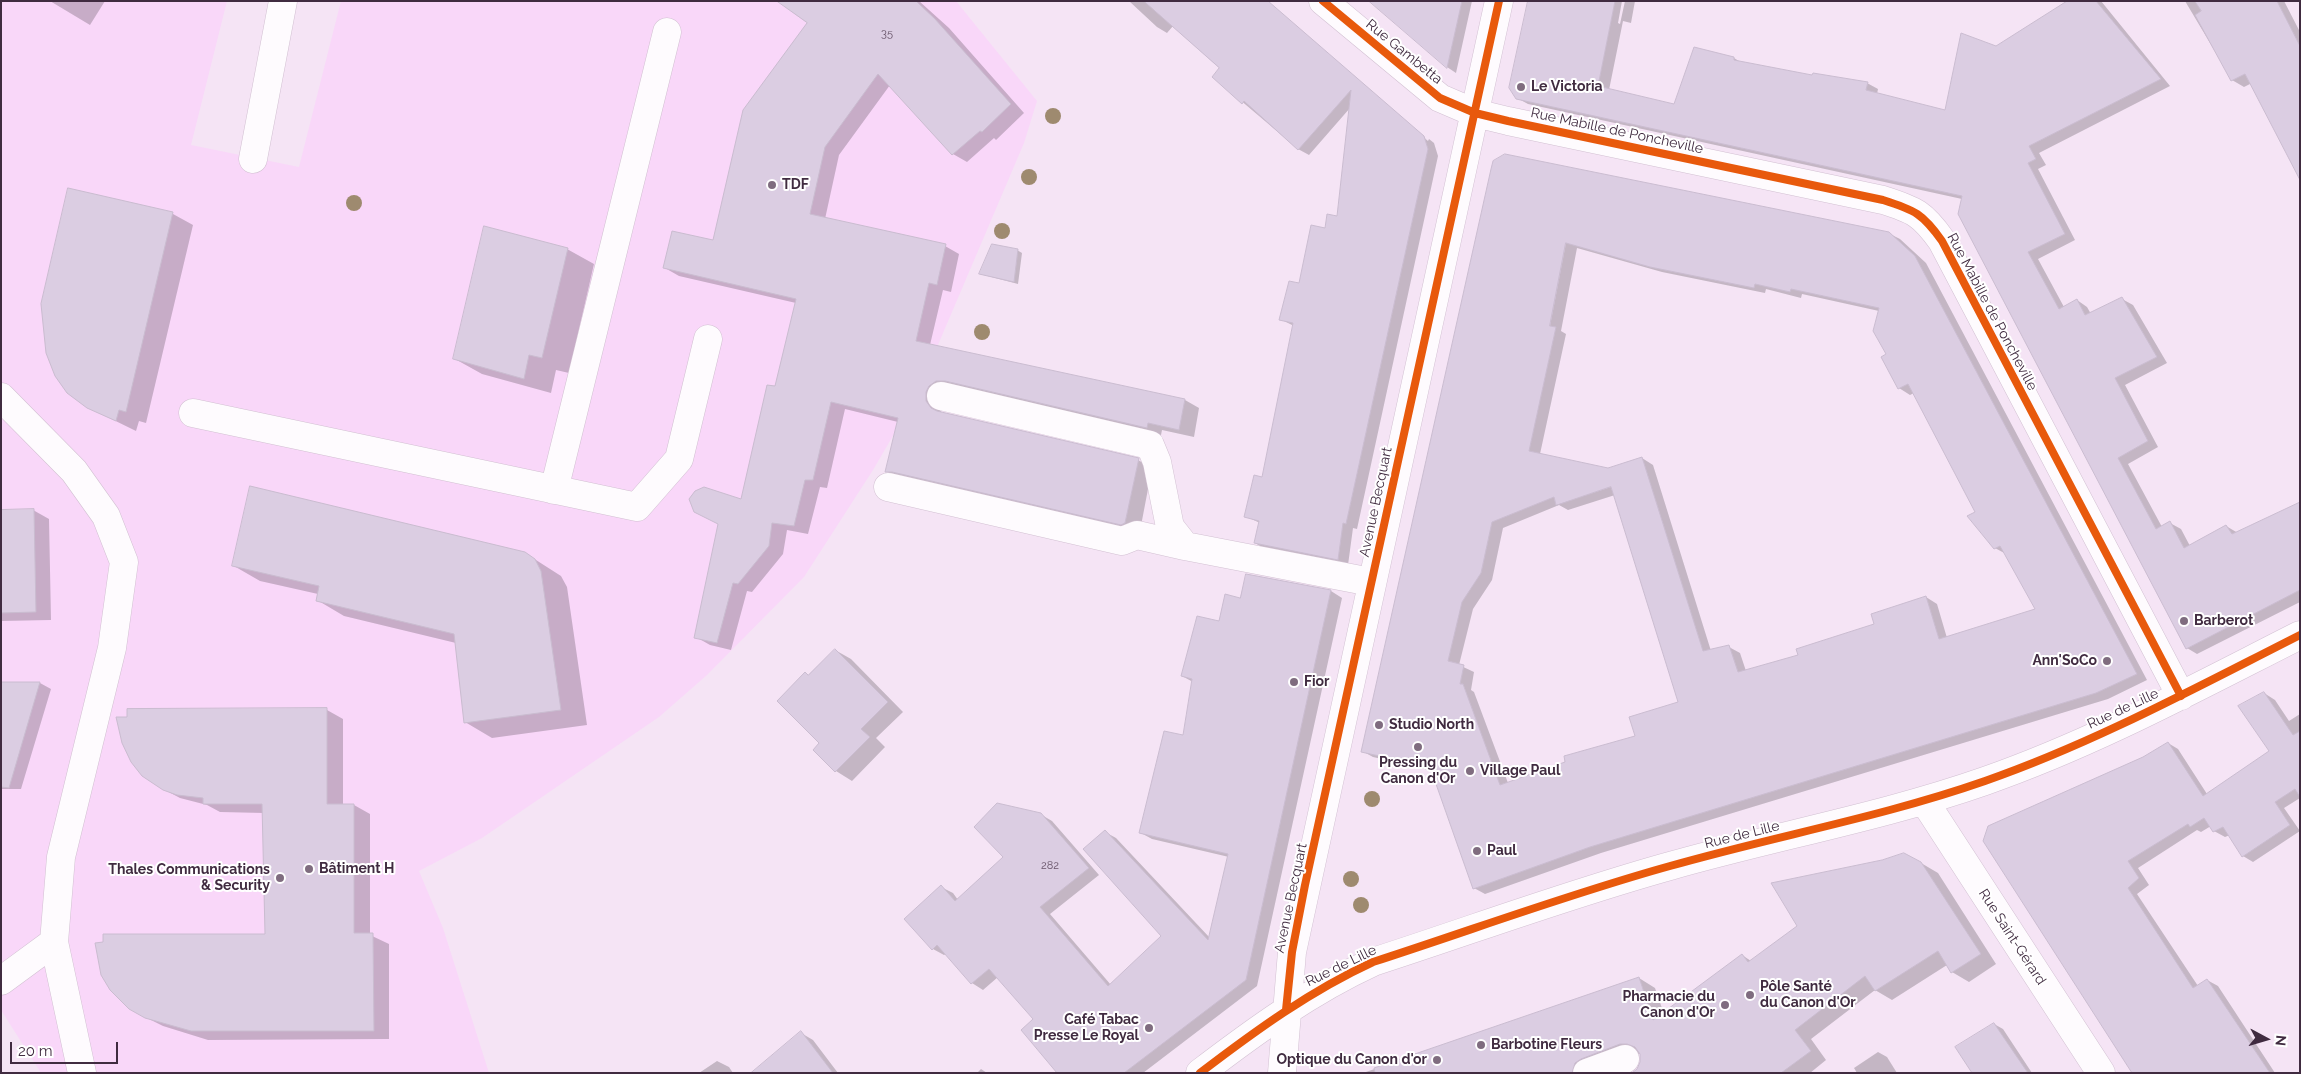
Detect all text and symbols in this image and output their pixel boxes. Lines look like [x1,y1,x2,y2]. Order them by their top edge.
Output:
street label: Rue Gambetta [1362,16,1446,88]
house number: 35 [881,27,893,41]
place label: Le Victoria [1531,79,1603,95]
marker: Le Victoria [1515,81,1527,93]
street label: Rue Mabille de Poncheville [1529,105,1705,157]
place label: TDF [782,177,809,193]
marker: TDF [766,179,778,191]
street label: Rue Mabille de Poncheville [1943,230,2041,394]
street label: Avenue Becquart [1356,445,1396,559]
place label: Barberot [2194,613,2253,629]
marker: Barberot [2178,615,2190,627]
place label: Ann'SoCo [2032,653,2097,669]
marker: Ann'SoCo [2101,655,2113,667]
place label: Fior [1304,674,1330,690]
marker: Fior [1288,676,1300,688]
street label: Rue de Lille [2085,685,2161,733]
place label: Studio North [1389,717,1474,733]
marker: Studio North [1373,719,1385,731]
marker: Pressing du Canon d'Or [1412,741,1424,753]
place label: Pressing du Canon d'Or [1379,755,1457,788]
place label: Village Paul [1480,763,1560,779]
marker: Village Paul [1464,765,1476,777]
street label: Rue de Lille [1703,818,1781,852]
street label: Avenue Becquart [1271,841,1311,955]
place label: Paul [1487,843,1517,859]
marker: Paul [1471,845,1483,857]
house number: 282 [1041,859,1059,873]
place label: Bâtiment H [319,861,394,877]
place label: Thales Communications & Security [108,862,270,894]
marker: Bâtiment H [303,863,315,875]
marker: Thales Communications & Security [274,872,286,884]
street label: Rue Saint-Gérard [1975,886,2049,988]
street label: Rue de Lille [1303,942,1379,990]
place label: Pôle Santé du Canon d'Or [1760,979,1856,1012]
place label: Pharmacie du Canon d'Or [1622,989,1715,1022]
marker: Pôle Santé du Canon d'Or [1744,989,1756,1001]
marker: Pharmacie du Canon d'Or [1719,999,1731,1011]
place label: Café Tabac Presse Le Royal [1034,1012,1139,1044]
north arrow [2241,1014,2291,1064]
marker: Café Tabac Presse Le Royal [1143,1022,1155,1034]
scale bar [12,1032,120,1064]
text: N [2272,1034,2289,1047]
place label: Barbotine Fleurs [1491,1037,1602,1053]
marker: Barbotine Fleurs [1475,1039,1487,1051]
text: 20 m [18,1042,53,1060]
place label: Optique du Canon d'or [1276,1052,1427,1068]
marker: Optique du Canon d'or [1431,1054,1443,1066]

